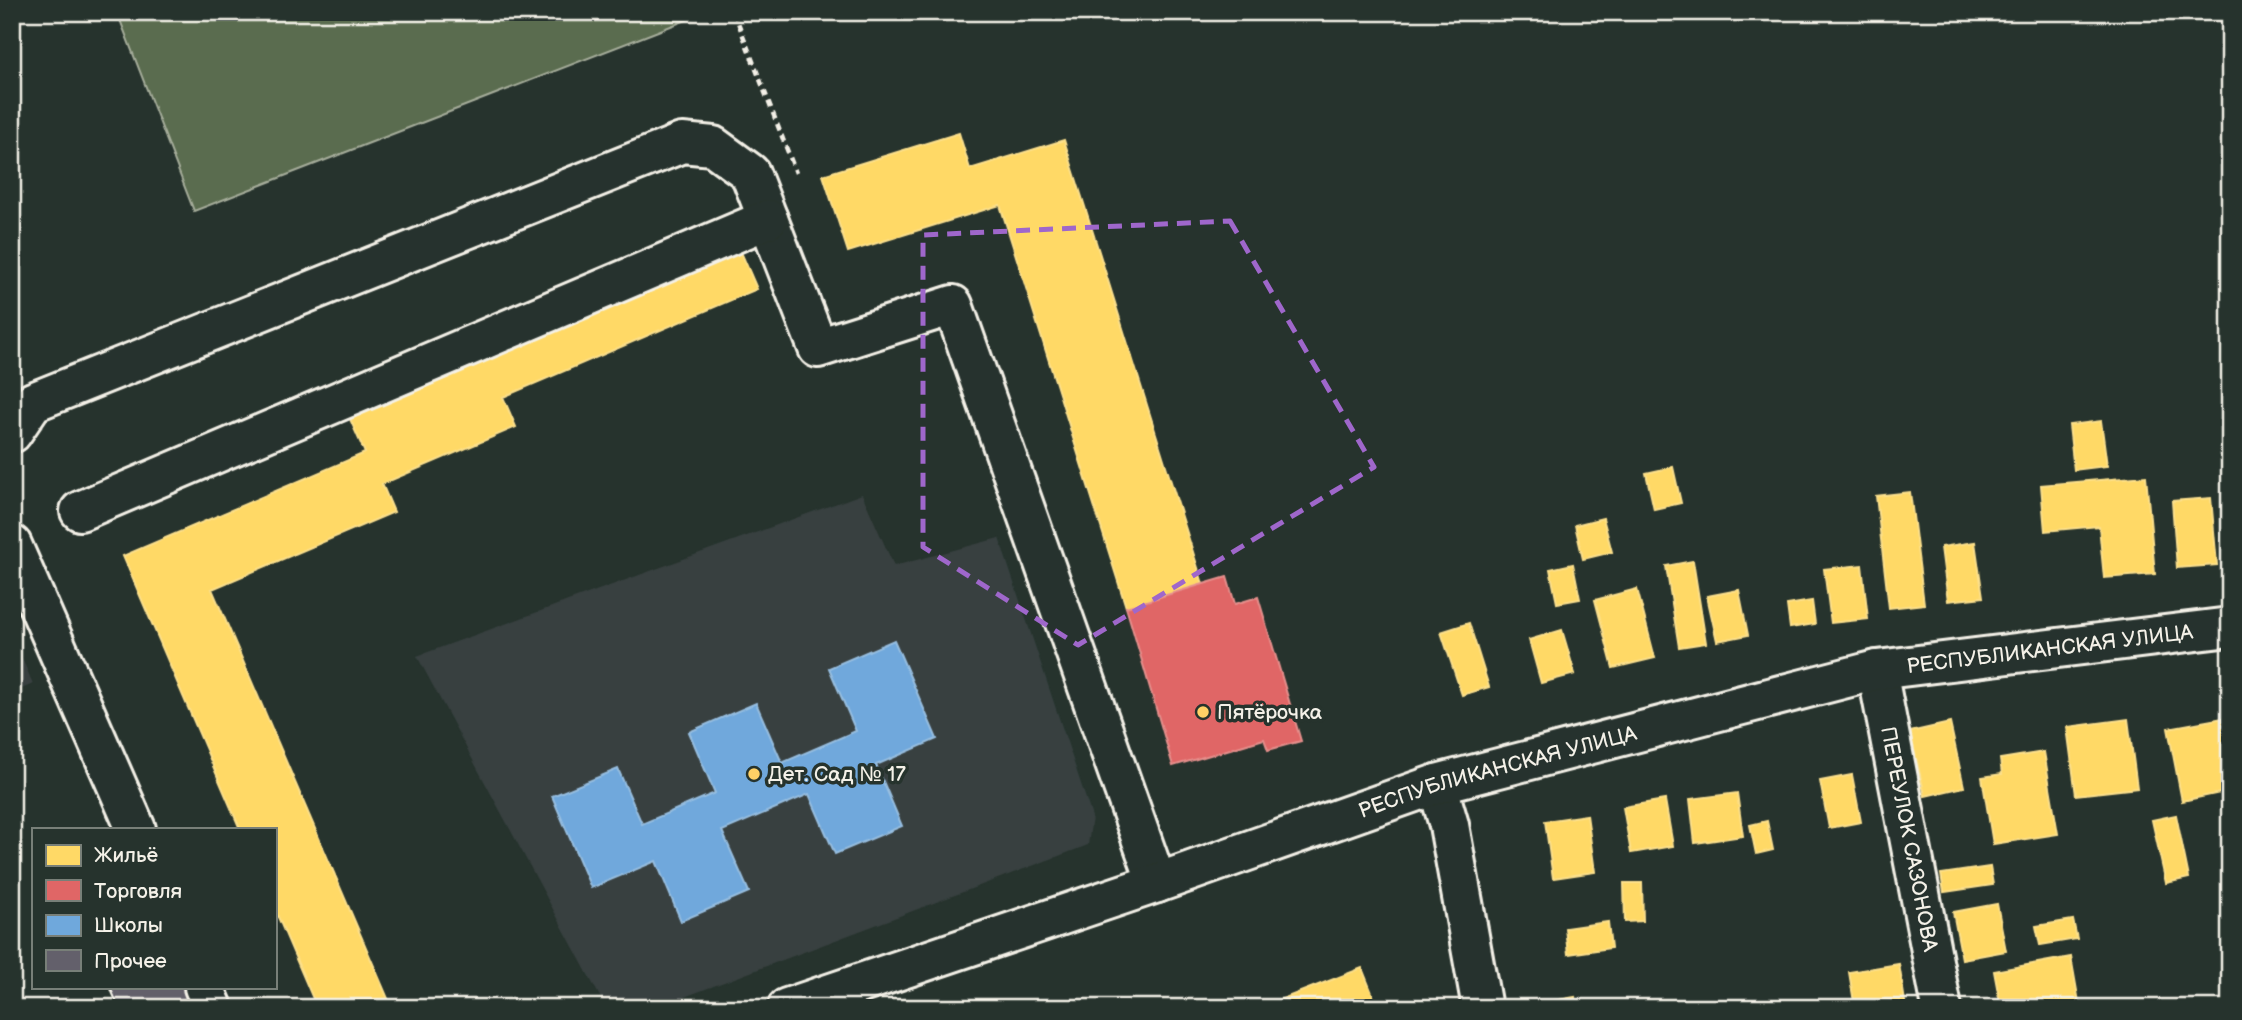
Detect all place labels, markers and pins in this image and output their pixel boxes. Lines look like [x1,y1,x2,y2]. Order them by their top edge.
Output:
place label: Пятёрочка [1217,700,1323,725]
marker: Пятёрочка [1195,704,1211,720]
place label: Дет. Сад № 17 [768,762,906,787]
marker: Дет. Сад № 17 [746,766,762,782]

